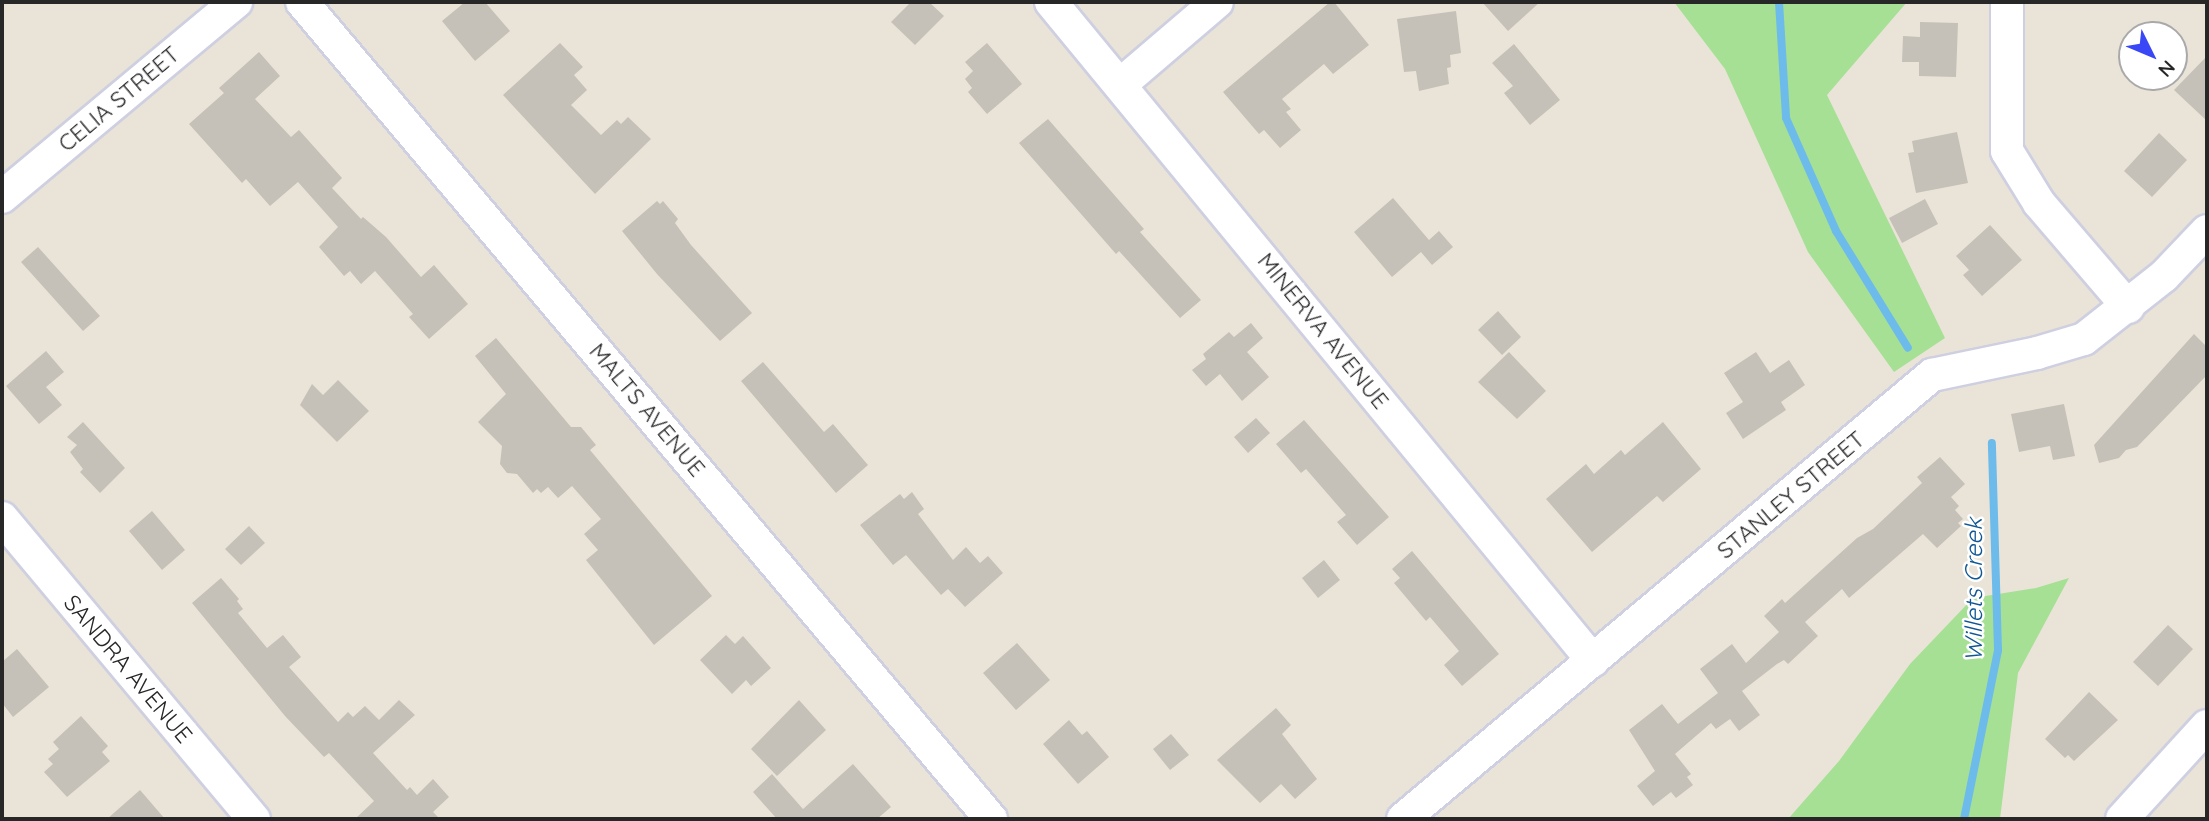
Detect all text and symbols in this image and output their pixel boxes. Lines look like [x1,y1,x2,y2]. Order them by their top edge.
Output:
north arrow [2118,21,2188,91]
street label: CELIA STREET [53,40,185,158]
text: N [2153,56,2180,82]
street label: MINERVA AVENUE [1252,247,1394,415]
street label: MALTS AVENUE [583,338,711,482]
street label: STANLEY STREET [1712,425,1870,565]
water label: Willets Creek [1960,518,1988,662]
street label: SANDRA AVENUE [58,589,198,749]

